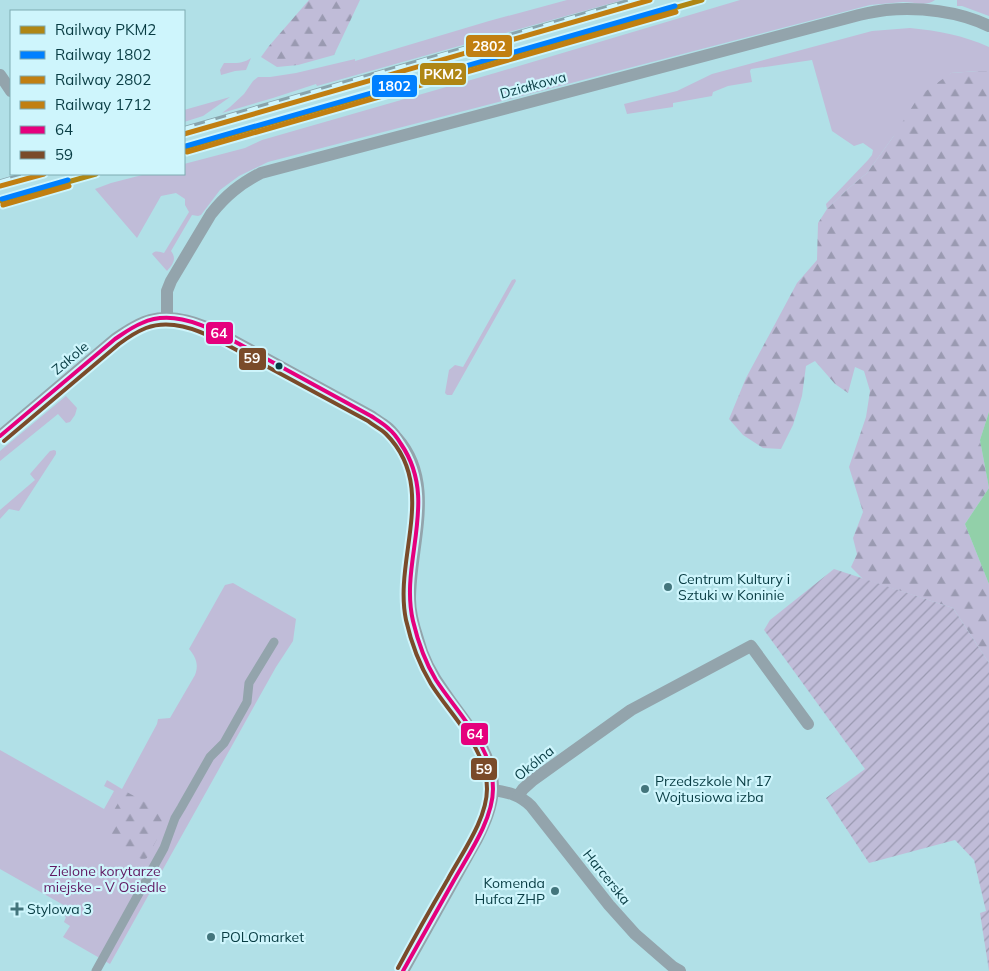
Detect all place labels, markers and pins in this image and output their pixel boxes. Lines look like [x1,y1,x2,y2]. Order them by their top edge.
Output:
unlabelled marker [274,361,284,371]
place label: Centrum Kultury i Sztuki w Koninie [678,570,790,604]
marker: Centrum Kultury i Sztuki w Koninie [662,581,674,593]
place label: Przedszkole Nr 17 Wojtusiowa izba [655,772,772,806]
marker: Przedszkole Nr 17 Wojtusiowa izba [639,783,651,795]
place label: Komenda Hufca ZHP [475,874,545,908]
marker: Komenda Hufca ZHP [549,885,561,897]
place label: Stylowa 3 [27,900,92,918]
marker: Stylowa 3 [11,903,23,915]
place label: POLOmarket [221,928,304,946]
marker: POLOmarket [205,931,217,943]

